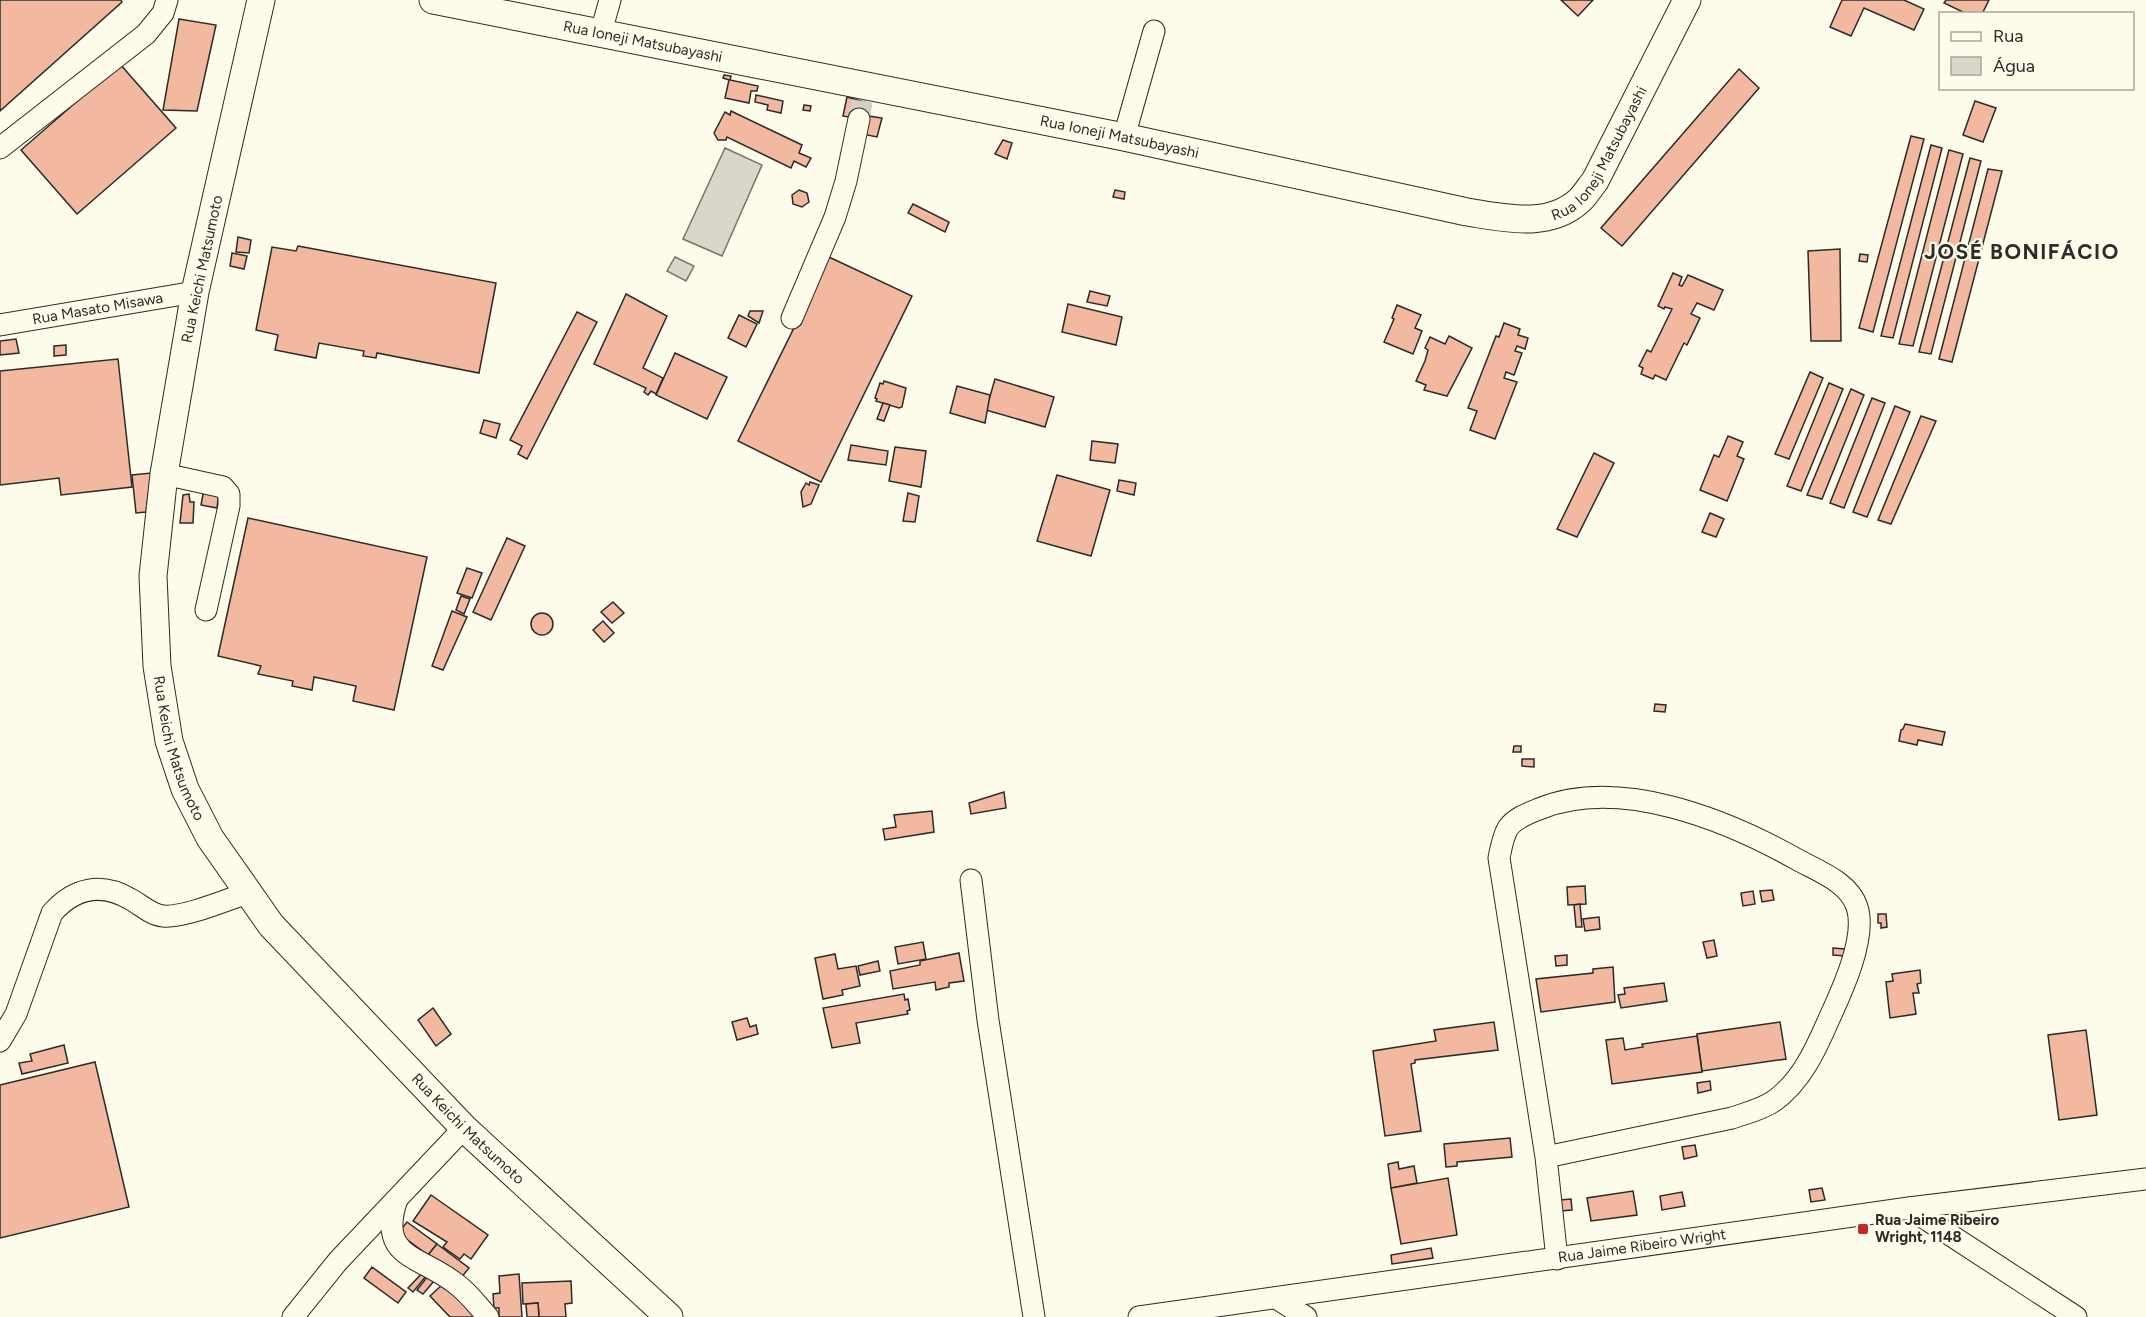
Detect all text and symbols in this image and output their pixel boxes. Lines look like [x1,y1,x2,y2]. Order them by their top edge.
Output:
legend [1939,12,2134,90]
street label: Rua Ioneji Matsubayashi [562,17,724,66]
text: Rua [1993,25,2024,47]
text: Água [1993,55,2035,77]
street label: Rua Ioneji Matsubayashi [1549,83,1651,224]
street label: Rua Ioneji Matsubayashi [1039,112,1201,162]
street label: Rua Keichi Matsumoto [178,193,227,345]
district label: JOSÉ BONIFÁCIO [1924,239,2120,264]
street label: Rua Masato Misawa [31,289,164,328]
street label: Rua Keichi Matsumoto [150,674,209,824]
street label: Rua Keichi Matsumoto [408,1070,528,1188]
place label: Rua Jaime Ribeiro Wright, 1148 [1875,1211,1999,1246]
marker: Rua Jaime Ribeiro Wright, 1148 [1856,1222,1870,1236]
street label: Rua Jaime Ribeiro Wright [1557,1225,1727,1267]

